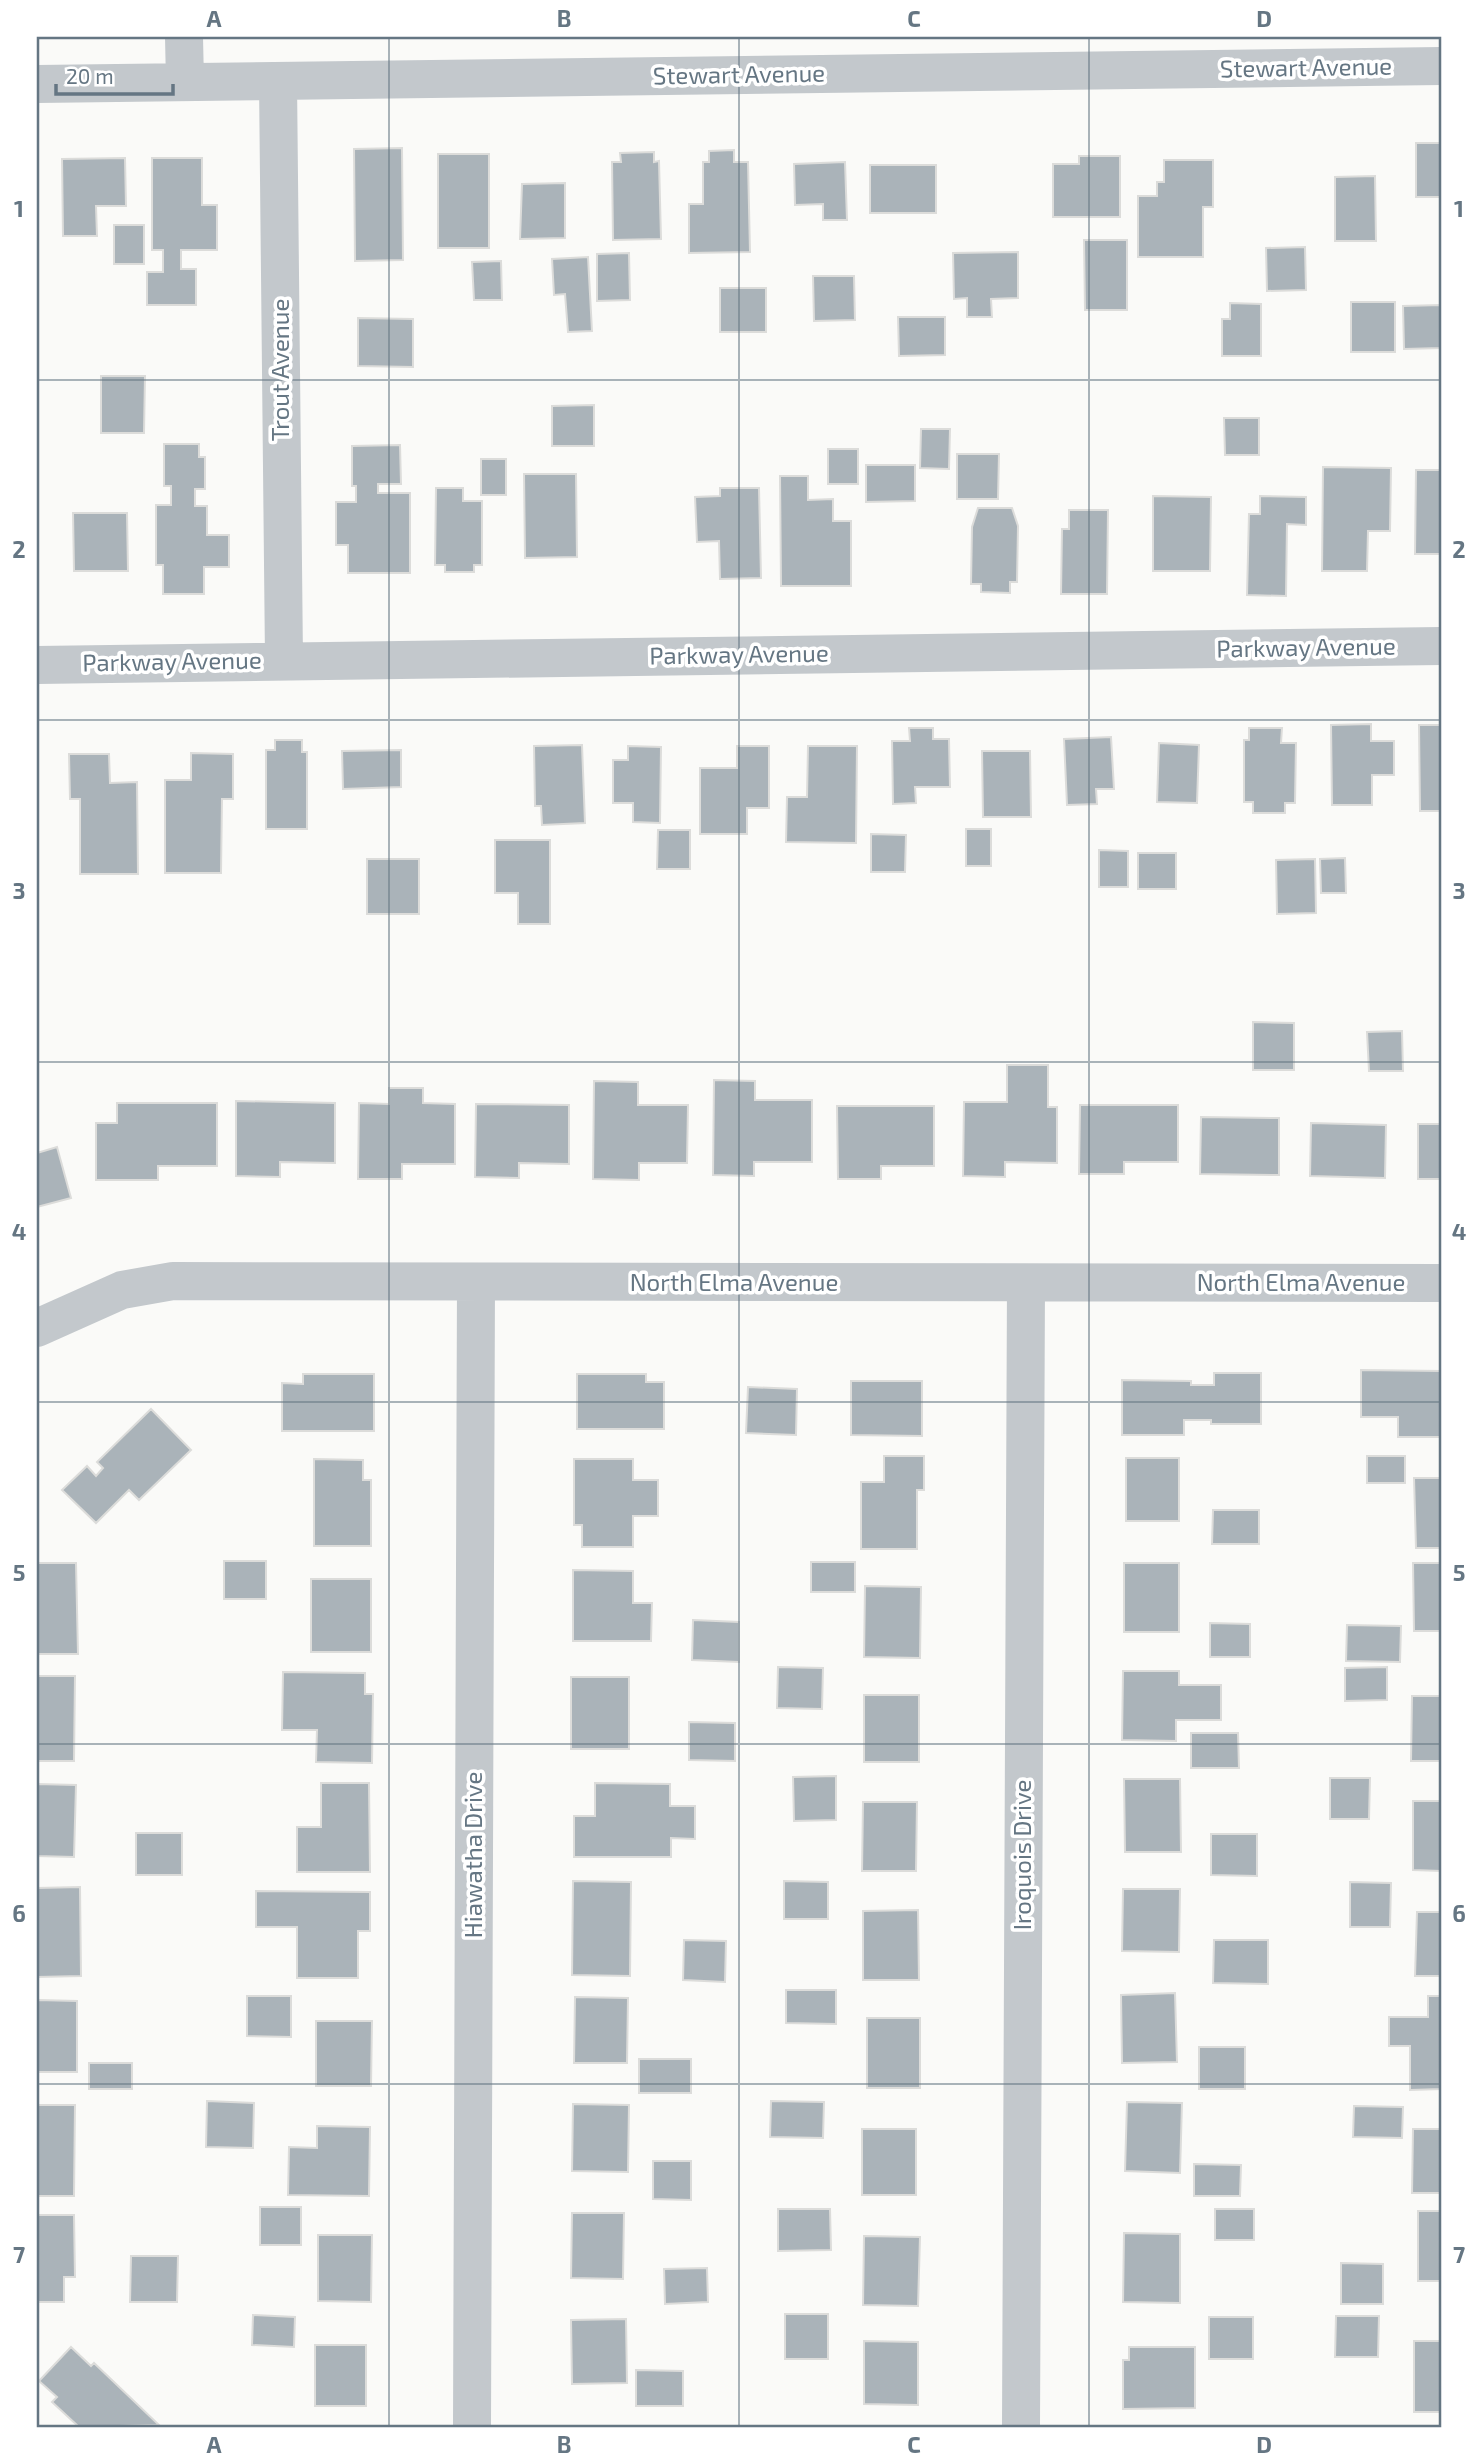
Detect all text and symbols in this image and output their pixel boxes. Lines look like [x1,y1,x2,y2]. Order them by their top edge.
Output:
text: A [206,4,222,32]
text: B [557,4,571,32]
text: C [907,4,921,32]
text: D [1256,4,1272,32]
street label: Stewart Avenue [1220,50,1392,83]
scale bar [56,52,173,96]
street label: Stewart Avenue [653,57,825,90]
text: 20 m [66,63,114,88]
text: 1 [14,194,24,222]
text: 1 [1454,194,1464,222]
street label: Trout Avenue [265,299,294,441]
text: 2 [12,535,26,563]
text: 2 [1452,535,1466,563]
street label: Parkway Avenue [1216,630,1396,663]
street label: Parkway Avenue [649,637,829,670]
street label: Parkway Avenue [82,644,262,677]
text: 3 [12,876,26,904]
text: 3 [1452,876,1466,904]
text: 4 [12,1217,26,1245]
text: 4 [1452,1217,1466,1245]
street label: North Elma Avenue [630,1267,838,1296]
street label: North Elma Avenue [1197,1267,1405,1296]
text: 5 [13,1558,25,1586]
text: 5 [1453,1558,1465,1586]
street label: Hiawatha Drive [458,1772,487,1938]
street label: Iroquois Drive [1007,1780,1036,1930]
text: 6 [12,1899,26,1927]
text: 6 [1452,1899,1466,1927]
text: 7 [13,2240,25,2268]
text: 7 [1453,2240,1465,2268]
text: A [206,2430,222,2458]
text: B [557,2430,571,2458]
text: C [907,2430,921,2458]
text: D [1256,2430,1272,2458]

